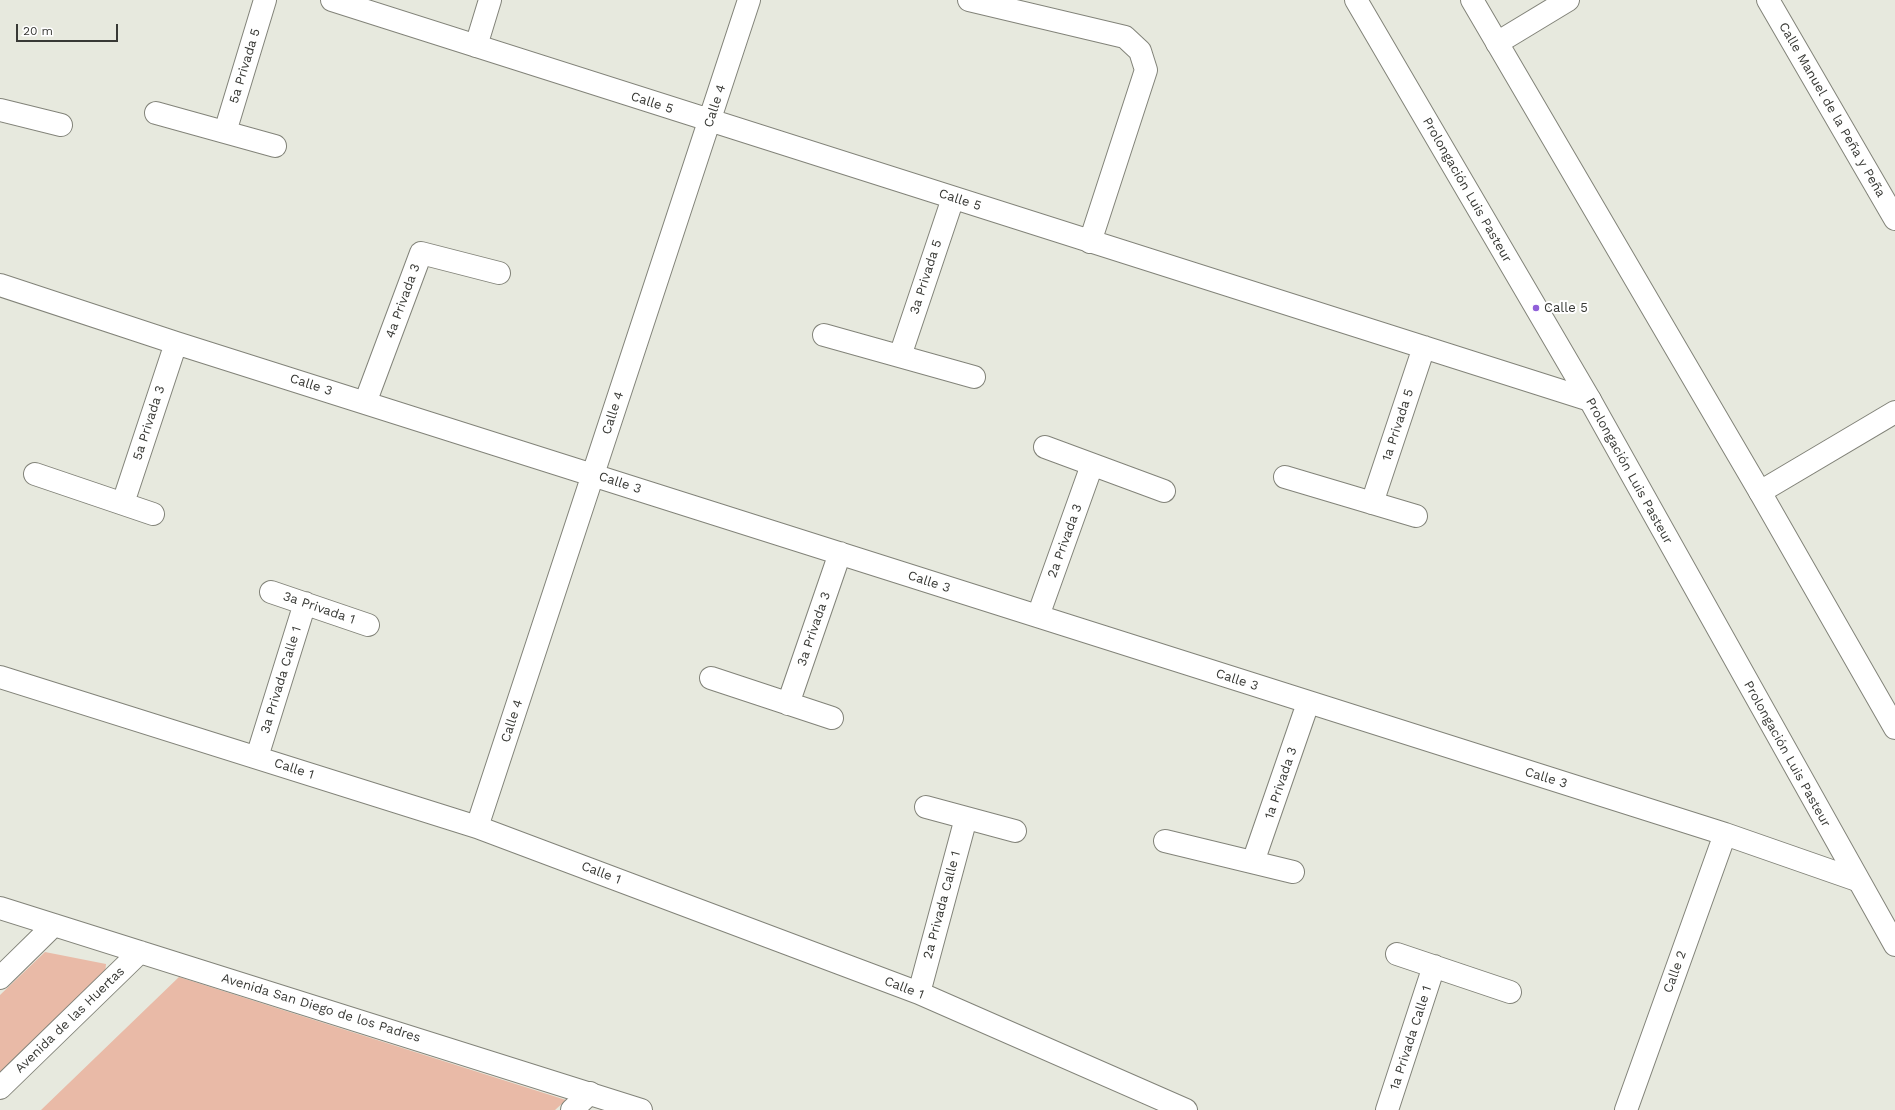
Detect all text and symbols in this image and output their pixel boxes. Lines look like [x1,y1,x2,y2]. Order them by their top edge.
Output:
scale bar [18,16,120,42]
street label: Calle Manuel de la Peña y Peña [1775,20,1889,200]
text: 20 m [23,24,53,38]
street label: 5a Privada 5 [226,27,264,105]
street label: Calle 4 [701,83,729,129]
street label: Calle 5 [629,89,675,117]
street label: Prolongación Luis Pasteur [1419,115,1515,265]
street label: Calle 5 [937,186,983,214]
street label: 3a Privada 5 [907,238,945,316]
street label: 4a Privada 3 [382,262,424,340]
place label: Calle 5 [1544,300,1588,316]
marker: Calle 5 [1531,303,1541,313]
street label: Calle 3 [288,371,334,399]
street label: 5a Privada 3 [130,384,168,462]
street label: 1a Privada 5 [1379,387,1417,463]
street label: Calle 4 [599,390,627,436]
street label: Prolongación Luis Pasteur [1582,395,1676,547]
street label: Calle 3 [597,469,643,497]
street label: 2a Privada 3 [1044,502,1086,580]
street label: Calle 3 [906,568,952,596]
street label: 3a Privada 1 [281,588,357,628]
street label: 3a Privada 3 [794,590,834,668]
street label: 3a Privada Calle 1 [257,625,305,735]
street label: Calle 3 [1214,666,1260,694]
street label: Prolongación Luis Pasteur [1740,678,1834,830]
street label: Calle 4 [498,698,526,744]
street label: 1a Privada 3 [1261,745,1301,821]
street label: Calle 1 [272,755,316,783]
street label: Calle 3 [1523,764,1569,792]
street label: 2a Privada Calle 1 [920,849,964,961]
street label: Calle 1 [579,858,623,888]
street label: Calle 2 [1660,949,1690,995]
street label: Avenida de las Huertas [12,964,128,1076]
street label: Avenida San Diego de los Padres [220,970,422,1046]
street label: Calle 1 [882,973,926,1003]
street label: 1a Privada Calle 1 [1387,984,1435,1092]

